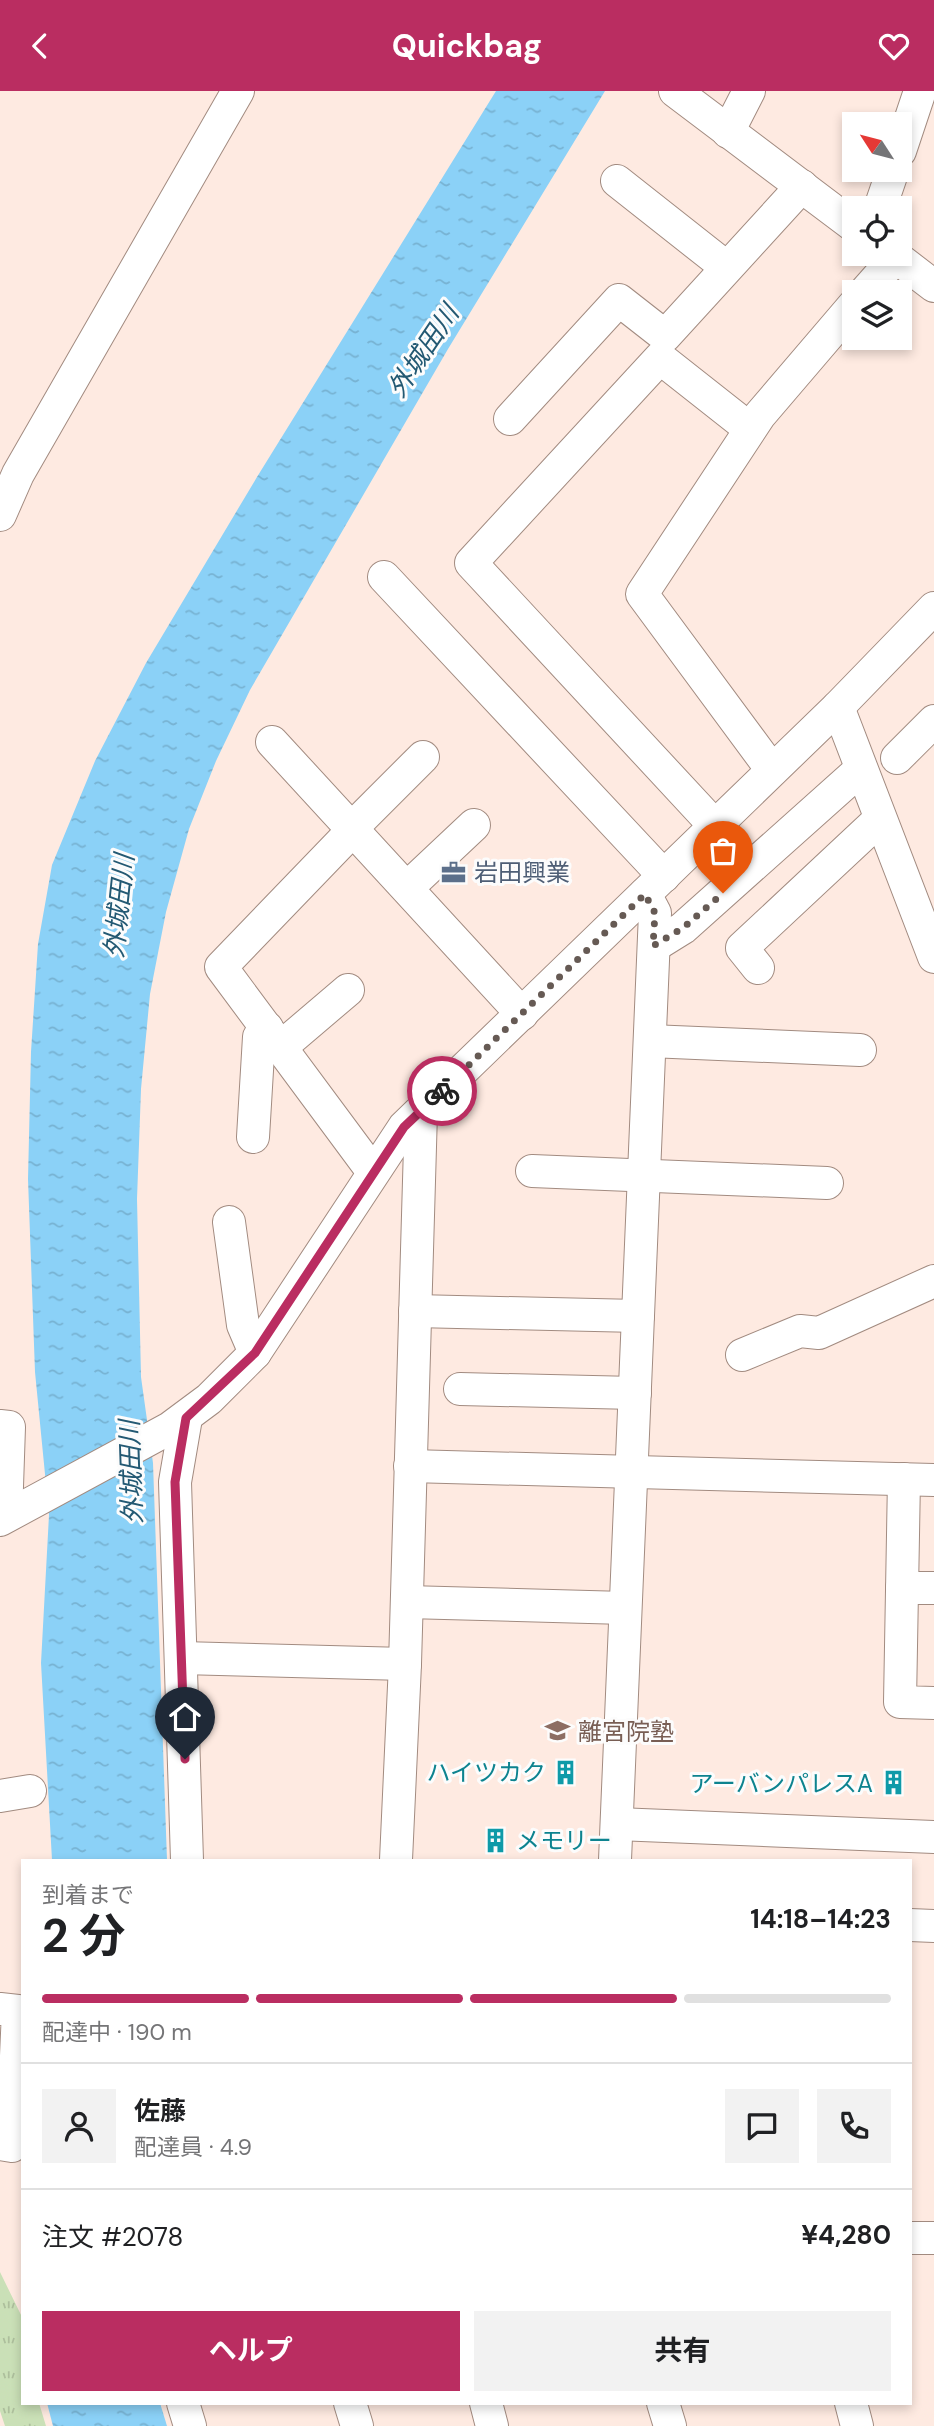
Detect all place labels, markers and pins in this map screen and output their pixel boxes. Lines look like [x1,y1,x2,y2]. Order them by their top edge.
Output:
pin [693,821,753,893]
place label: 岩田興業 [474,857,570,888]
office icon: 岩田興業 [440,858,468,886]
pin [155,1687,215,1759]
place label: 離宮院塾 [578,1716,674,1747]
school or university icon: 離宮院塾 [544,1717,572,1745]
place label: ハイツカク [426,1757,546,1788]
building icon: ハイツカク [552,1758,580,1786]
place label: アーバンパレスA [690,1768,873,1799]
building icon: アーバンパレスA [879,1769,907,1797]
place label: メモリー [516,1825,612,1856]
building icon: メモリー [482,1826,510,1854]

